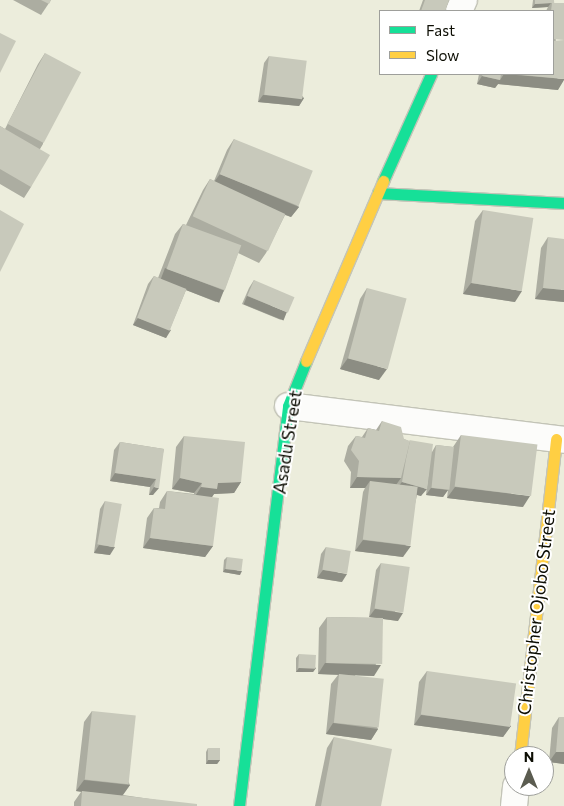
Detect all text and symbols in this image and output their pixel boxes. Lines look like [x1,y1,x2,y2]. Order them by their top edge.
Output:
legend [379,10,554,75]
text: Fast [426,21,455,39]
text: Slow [426,46,459,64]
street label: Asadu Street [268,389,306,495]
street label: Christopher Ojobo Street [513,508,559,716]
north arrow [504,746,554,796]
text: N [524,748,534,765]

